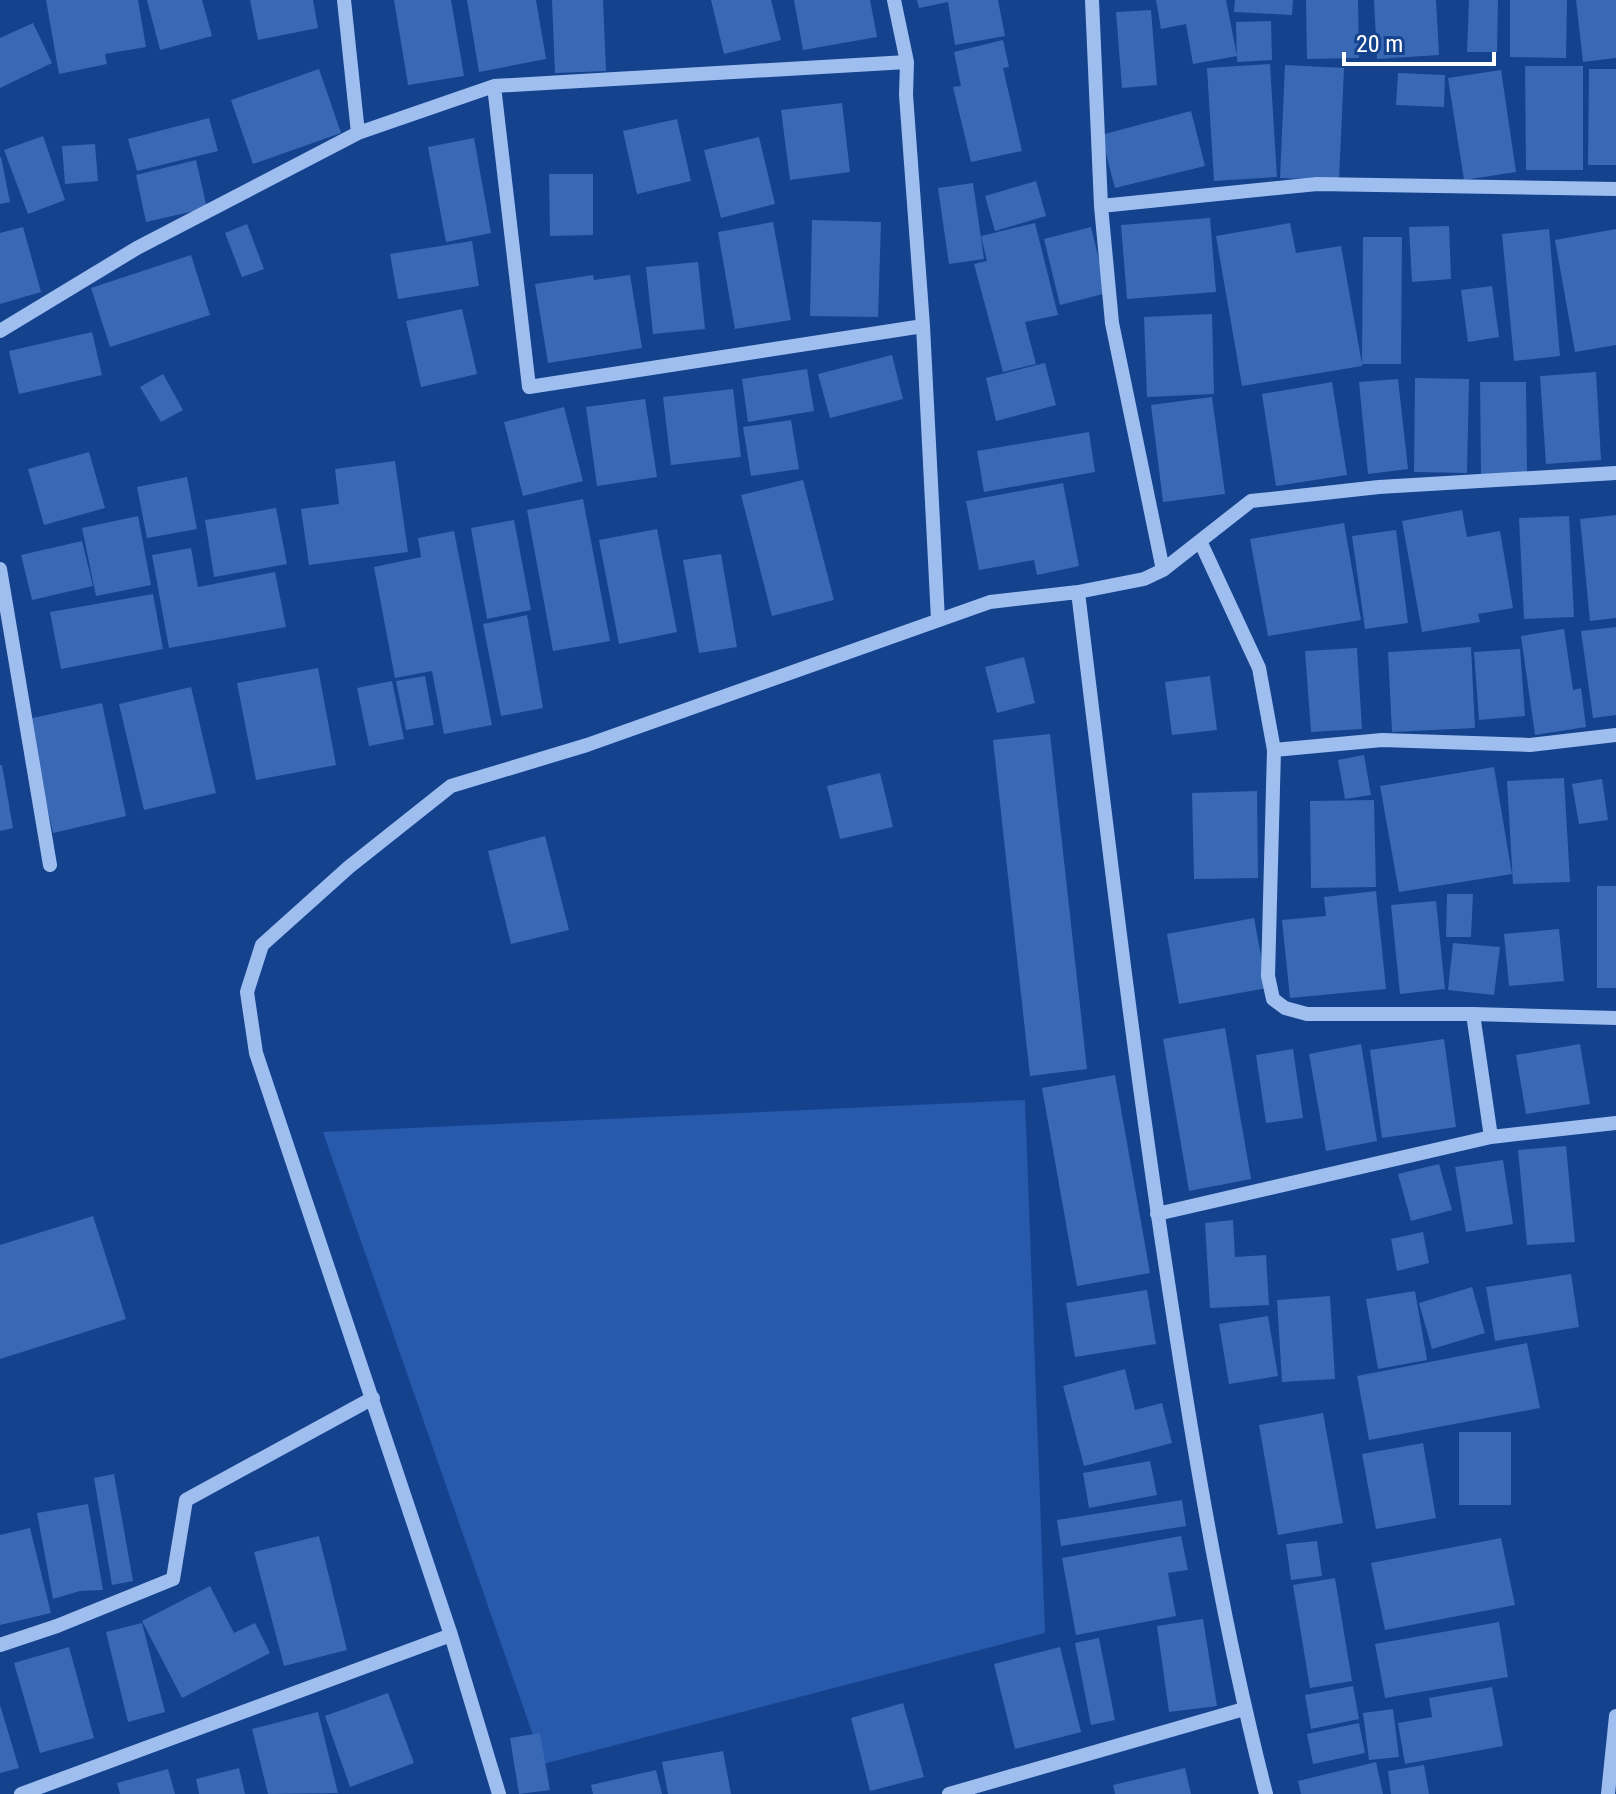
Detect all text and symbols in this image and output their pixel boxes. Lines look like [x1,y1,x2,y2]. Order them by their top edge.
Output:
scale bar [1344,16,1494,66]
text: 20 m [1356,30,1403,58]

